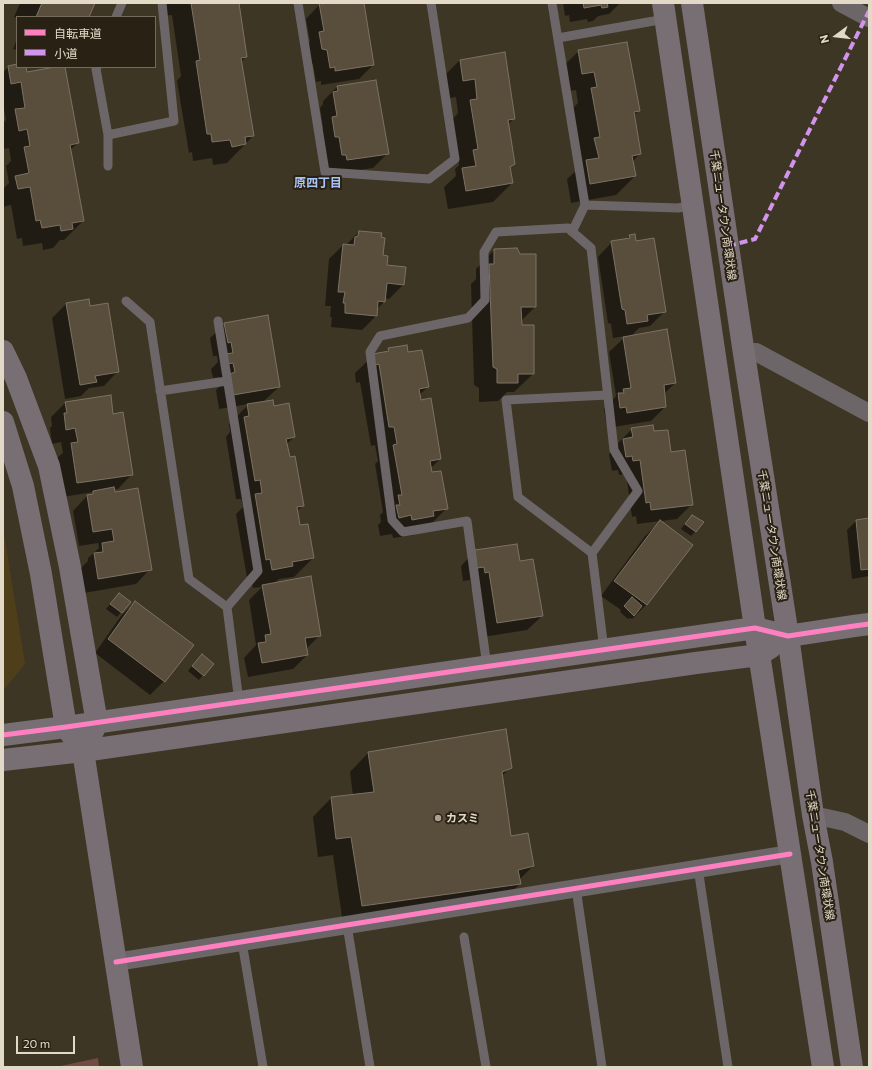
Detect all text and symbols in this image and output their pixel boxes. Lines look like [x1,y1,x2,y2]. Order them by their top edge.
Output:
legend [16,16,156,68]
north arrow [816,16,856,56]
text: 自転車道 [54,26,102,40]
text: N [817,34,831,45]
text: 小道 [54,46,78,60]
street label: 千葉ニュータウン南環状線 [707,149,739,281]
district label: 原四丁目 [294,176,342,190]
street label: 千葉ニュータウン南環状線 [755,469,789,601]
street label: 千葉ニュータウン南環状線 [803,789,837,921]
place label: カスミ [446,811,479,825]
marker: カスミ [433,813,443,823]
scale bar [18,1028,77,1054]
text: 20 m [23,1036,50,1050]

